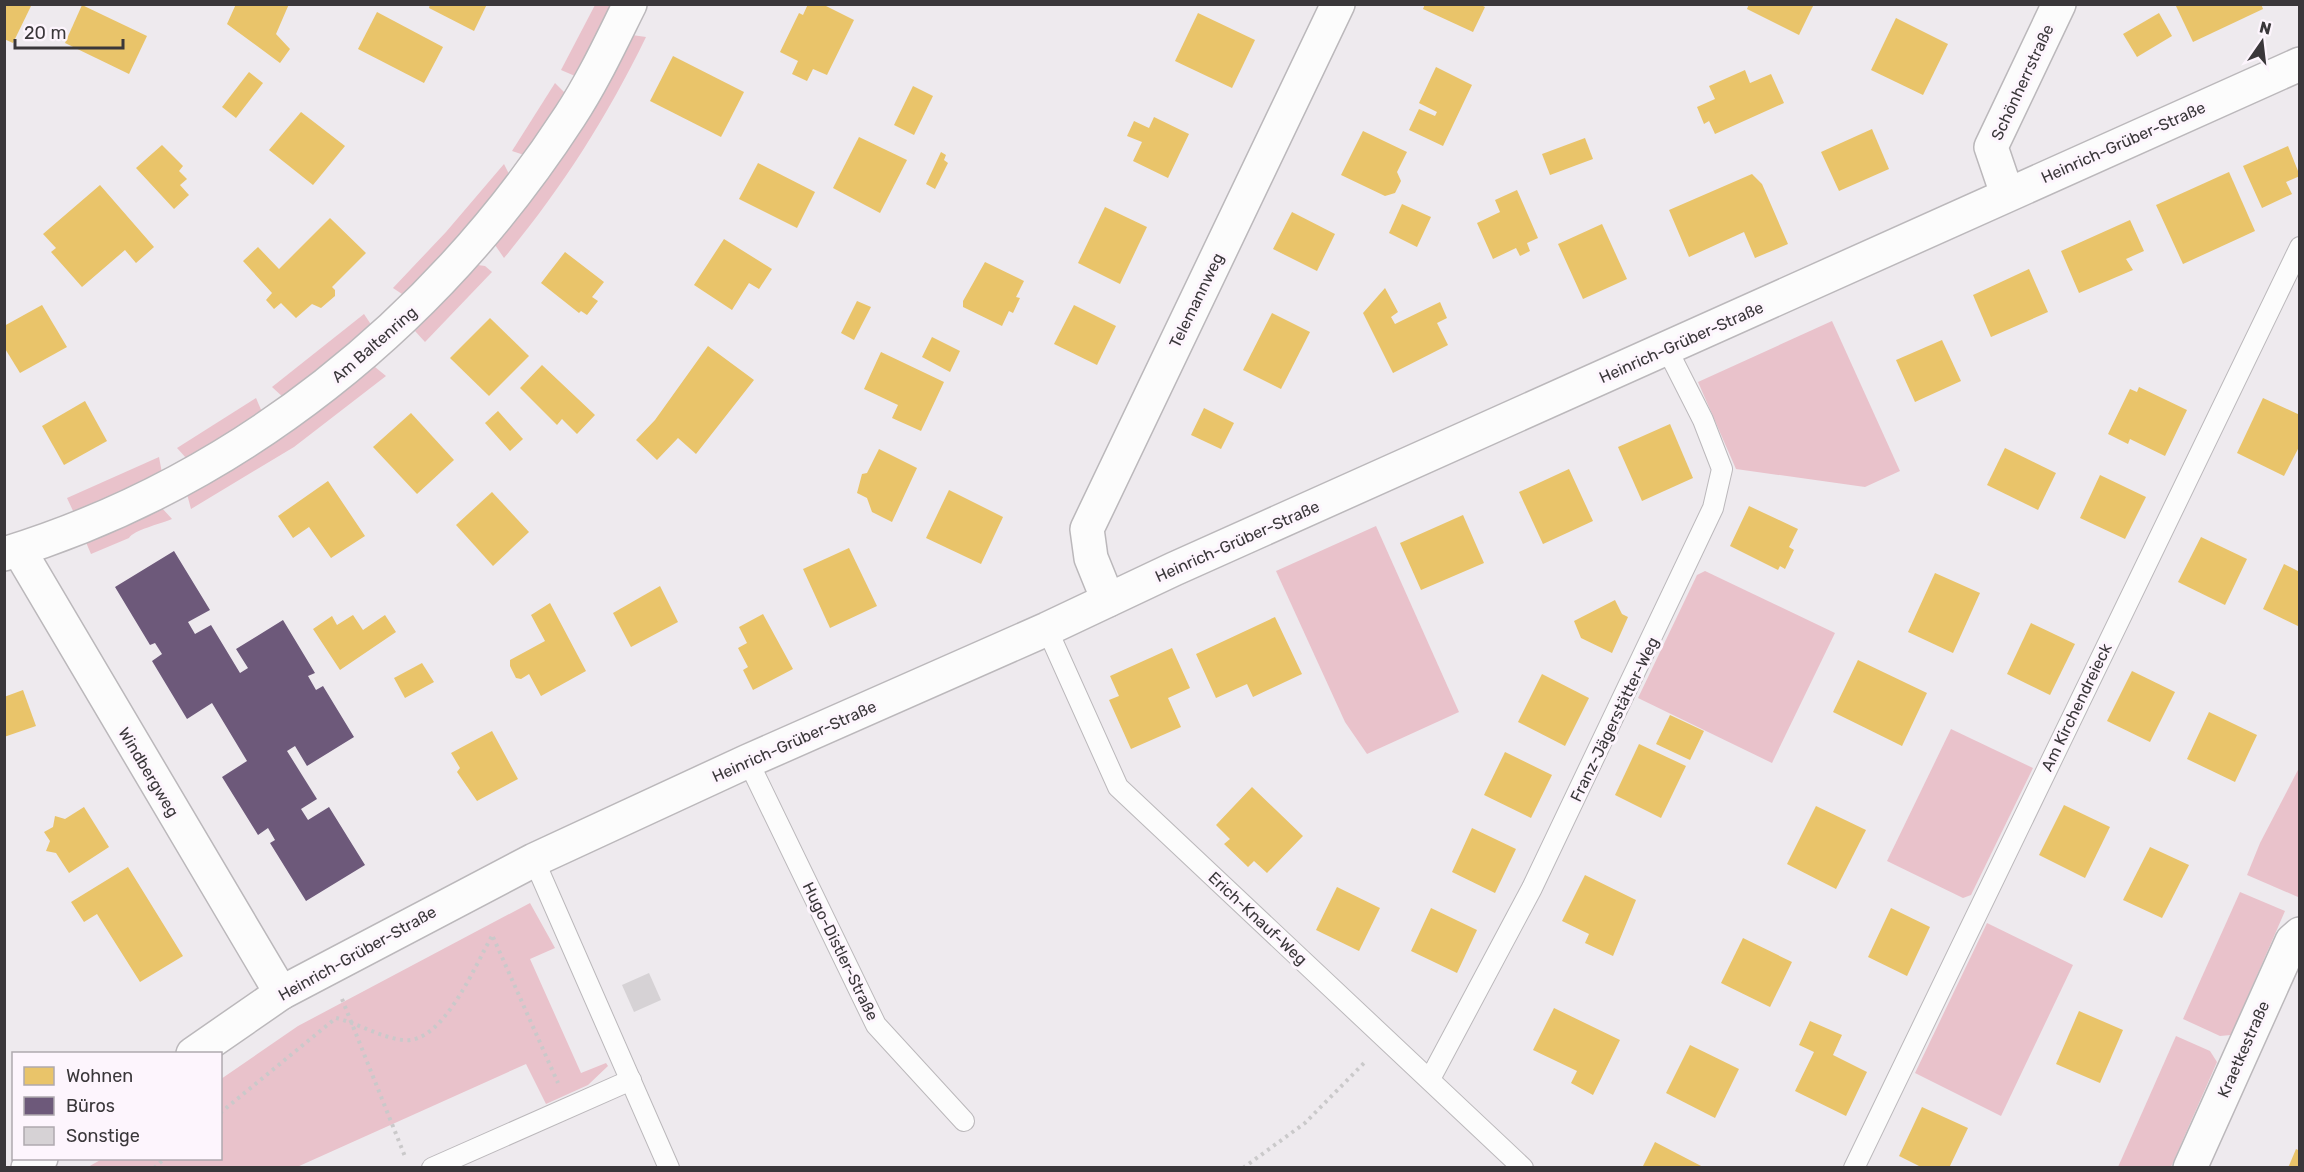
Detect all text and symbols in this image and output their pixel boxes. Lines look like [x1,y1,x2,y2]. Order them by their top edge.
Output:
scale bar [15,12,123,50]
north arrow [2232,12,2292,72]
text: N [2258,17,2273,39]
street label: Schönherrstraße [1987,21,2058,143]
text: 20 m [24,22,66,44]
street label: Heinrich-Grüber-Straße [2038,98,2208,187]
street label: Telemannweg [1165,250,1228,351]
street label: Heinrich-Grüber-Straße [1596,298,1766,387]
street label: Am Baltenring [328,302,421,386]
street label: Heinrich-Grüber-Straße [1152,497,1322,586]
street label: Franz-Jägerstätter-Weg [1566,634,1663,805]
street label: Am Kirchendreieck [2037,640,2116,774]
street label: Heinrich-Grüber-Straße [709,697,879,786]
street label: Windbergweg [114,724,183,820]
street label: Erich-Knauf-Weg [1204,868,1311,969]
street label: Hugo-Distler-Straße [799,879,882,1024]
street label: Heinrich-Grüber-Straße [275,902,440,1005]
street label: Kraetkestraße [2214,998,2273,1101]
legend [12,1052,222,1160]
text: Wohnen [66,1065,133,1087]
text: Büros [66,1095,115,1117]
text: Sonstige [66,1125,140,1147]

